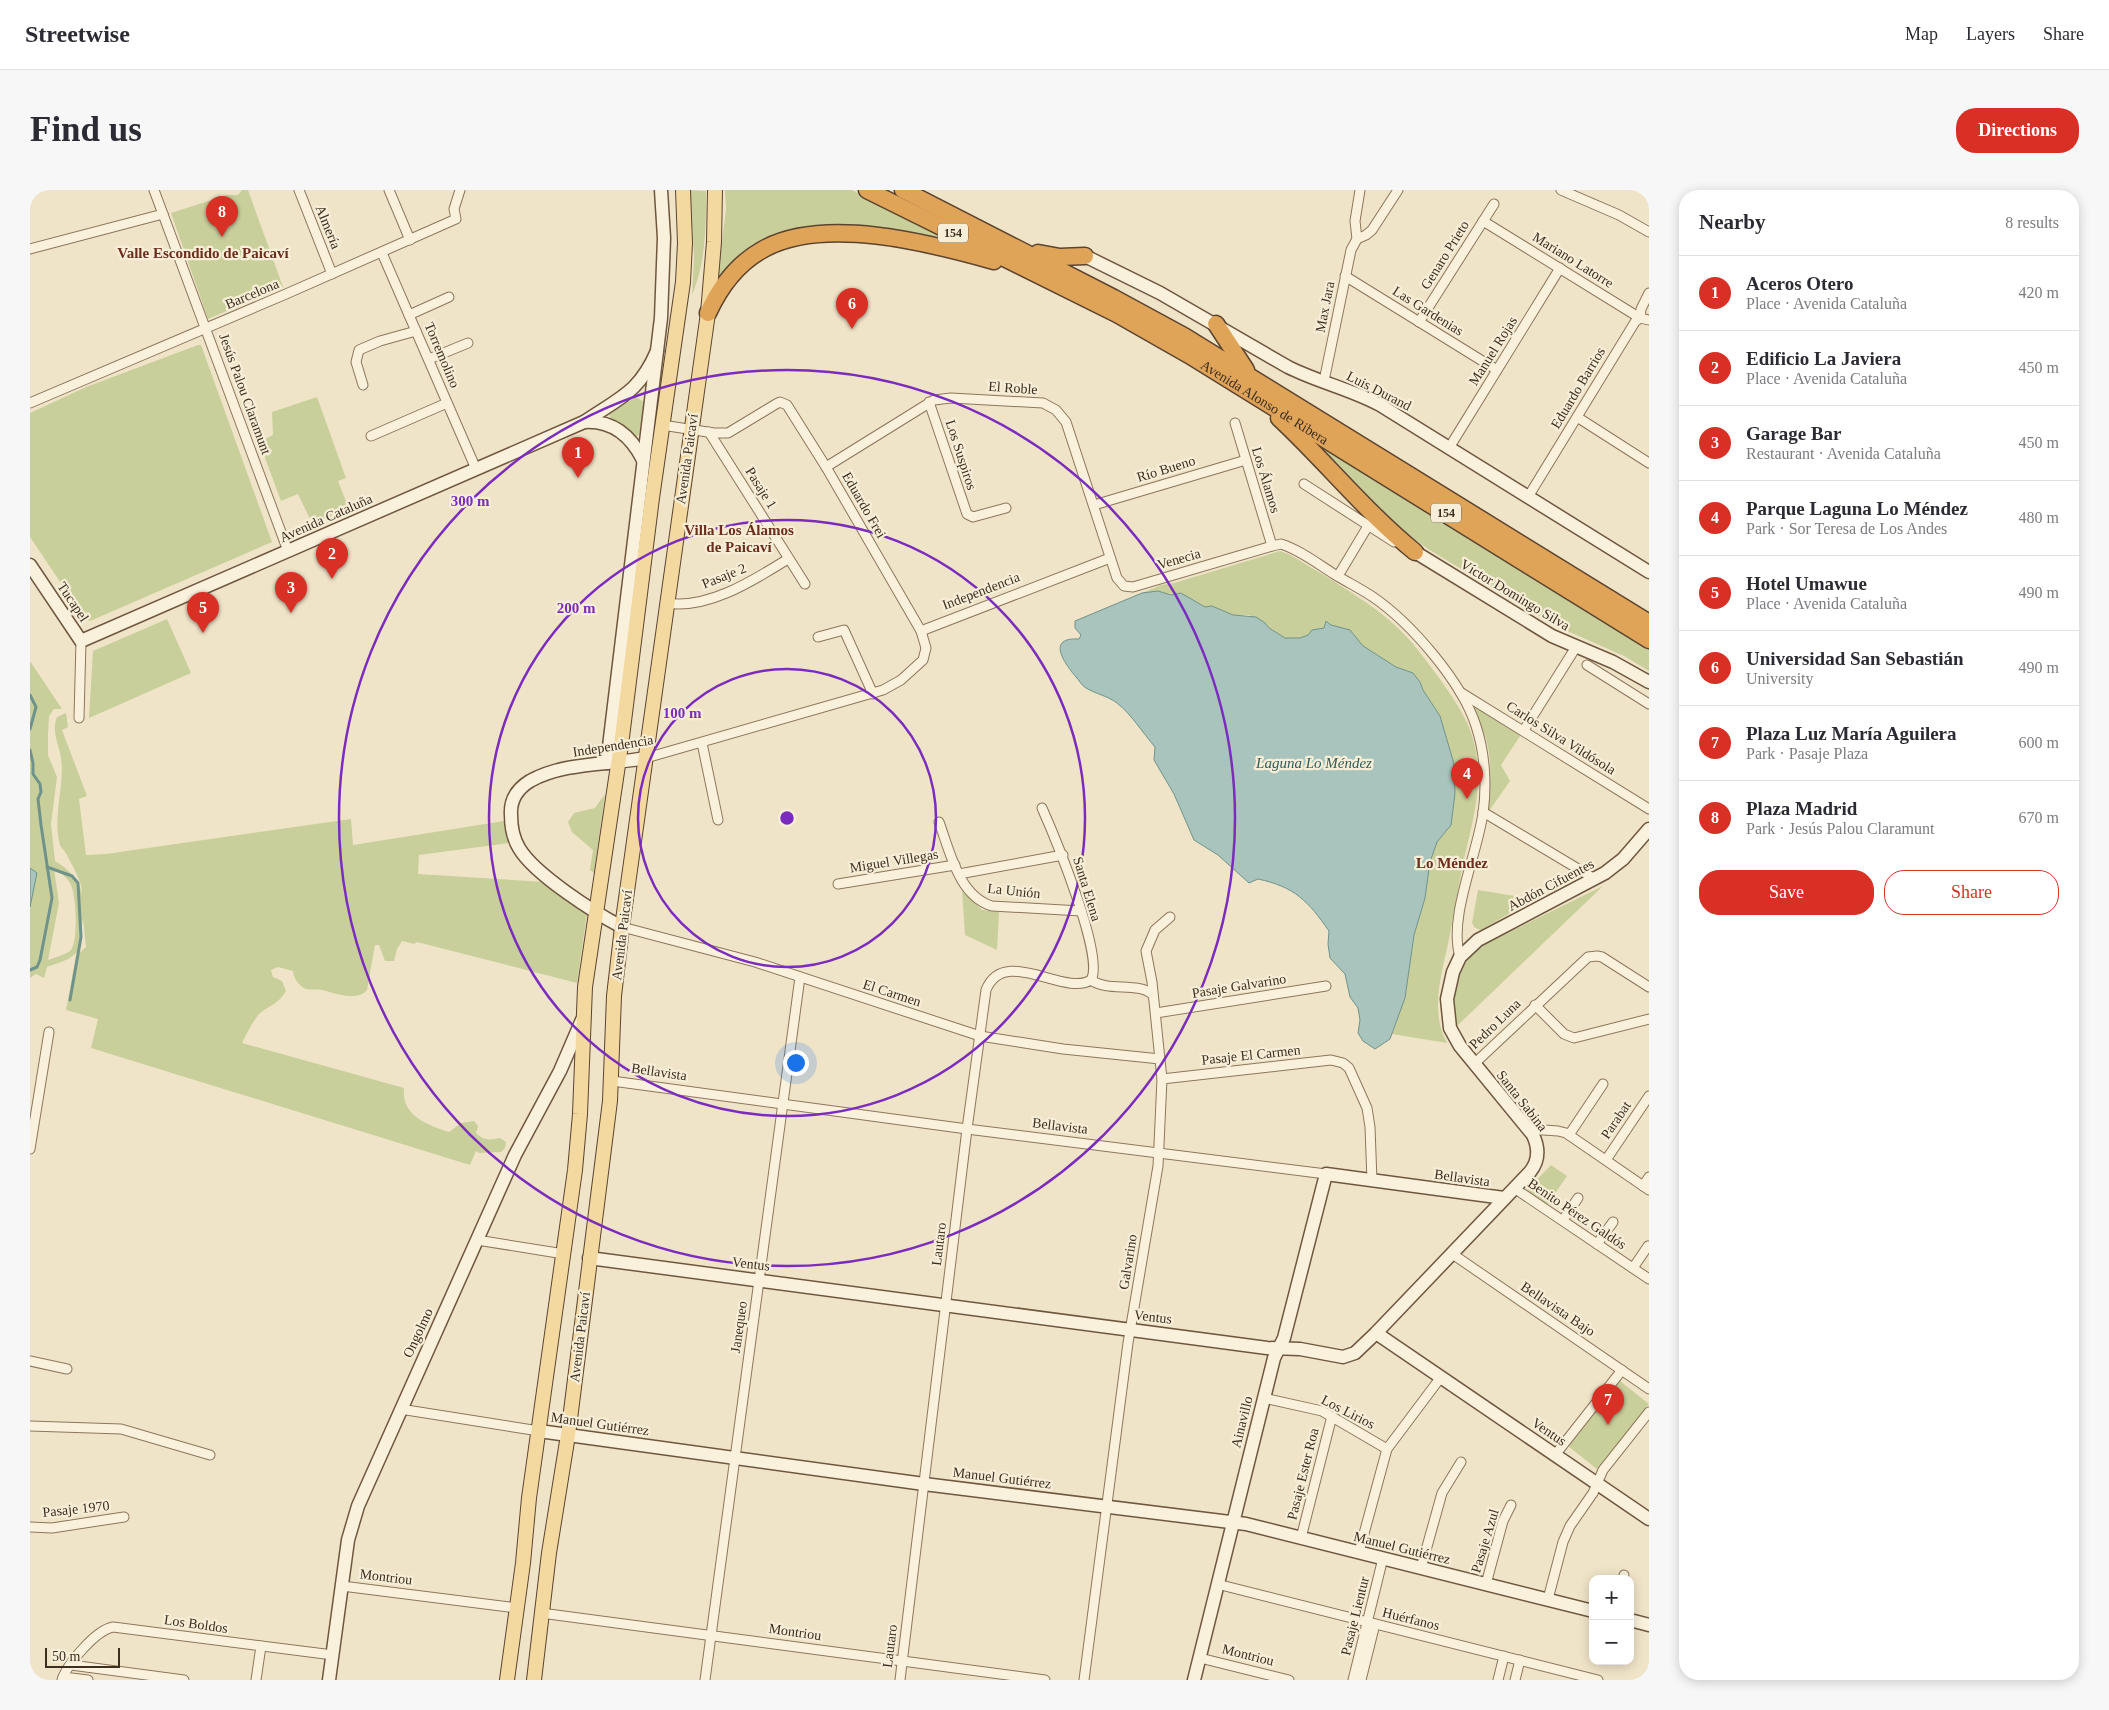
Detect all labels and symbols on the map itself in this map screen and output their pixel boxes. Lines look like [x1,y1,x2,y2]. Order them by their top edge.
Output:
pin: 8 [206,196,238,237]
street label: Almería [312,203,344,252]
street label: Genaro Prieto [1418,218,1472,292]
road number: 154 [938,224,968,242]
street label: Mariano Latorre [1530,229,1616,291]
district label: Valle Escondido de Paicaví [117,245,290,261]
street label: Barcelona [223,276,282,312]
street label: Max Jara [1313,279,1337,334]
street label: Las Gardenias [1390,283,1466,339]
pin: 6 [836,288,868,329]
street label: Manuel Rojas [1466,314,1520,388]
street label: Torremolino [421,320,463,390]
street label: Jesús Palou Claramunt [216,332,274,457]
street label: Eduardo Barrios [1548,345,1608,431]
street label: Avenida Alonso de Ribera [1198,357,1332,447]
street label: Luis Durand [1344,368,1414,414]
street label: El Roble [988,379,1038,397]
street label: Avenida Paicaví [673,413,701,505]
street label: Los Suspiros [943,418,979,492]
pin: 1 [562,437,594,478]
street label: Los Álamos [1249,445,1284,515]
street label: Río Bueno [1135,453,1197,485]
street label: Pasaje 1 [742,464,780,512]
street label: Eduardo Frei [839,469,889,541]
street label: Avenida Cataluña [277,491,375,545]
text: 300 m [451,493,490,509]
road number: 154 [1431,504,1461,522]
district label: Villa Los Álamos de Paicaví [684,522,794,555]
pin: 2 [316,538,348,579]
street label: Venecia [1156,545,1203,572]
street label: Víctor Domingo Silva [1458,557,1573,634]
street label: Pasaje 2 [700,560,748,592]
street label: Independencia [940,569,1023,613]
pin: 3 [275,572,307,613]
street label: Tucapel [54,579,92,625]
pin: 5 [187,592,219,633]
text: 200 m [557,600,596,616]
street label: Carlos Silva Vildósola [1504,698,1619,778]
text: 100 m [663,705,702,721]
street label: Independencia [572,732,655,760]
water label: Laguna Lo Méndez [1255,755,1372,771]
pin: 4 [1451,758,1483,799]
centre of rings [778,809,796,827]
street label: Miguel Villegas [849,847,939,875]
street label: Santa Elena [1070,855,1104,924]
district label: Lo Méndez [1416,855,1488,871]
street label: Abdón Cifuentes [1505,856,1597,914]
street label: La Unión [987,881,1041,901]
street label: Avenida Paicaví [609,889,635,981]
street label: Pasaje Galvarino [1191,971,1287,1001]
street label: El Carmen [861,977,923,1009]
street label: Pedro Luna [1466,996,1524,1052]
street label: Pasaje El Carmen [1201,1042,1301,1068]
your location [783,1050,809,1076]
street label: Bellavista [630,1061,689,1083]
street label: Santa Sabina [1494,1068,1551,1135]
street label: Parabat [1598,1098,1634,1142]
street label: Bellavista [1031,1115,1089,1137]
street label: Bellavista [1433,1167,1492,1189]
street label: Benito Pérez Galdós [1525,1176,1629,1252]
street label: Lautaro [929,1221,949,1267]
street label: Galvarino [1116,1233,1140,1291]
street label: Ventus [731,1254,771,1274]
street label: Bellavista Bajo [1518,1279,1598,1339]
street label: Avenida Paicaví [567,1291,593,1383]
street label: Janequeo [728,1300,750,1354]
street label: Ongolmo [400,1306,436,1360]
street label: Ventus [1133,1307,1173,1327]
pin: 7 [1592,1384,1624,1425]
street label: Los Lirios [1319,1392,1377,1432]
street label: Ainavillo [1228,1395,1256,1449]
street label: Manuel Gutiérrez [550,1410,650,1438]
street label: Ventus [1529,1415,1569,1449]
street label: Pasaje Ester Roa [1284,1426,1322,1521]
street label: Manuel Gutiérrez [952,1465,1052,1491]
street label: Pasaje 1970 [42,1498,110,1520]
street label: Pasaje Azul [1468,1507,1502,1575]
street label: Manuel Gutiérrez [1352,1529,1452,1567]
street label: Montriou [359,1566,413,1588]
street label: Pasaje Lientur [1338,1575,1372,1657]
street label: Huérfanos [1381,1605,1441,1633]
street label: Los Boldos [163,1612,229,1636]
street label: Montriou [768,1621,822,1643]
street label: Lautaro [880,1623,900,1669]
street label: Montriou [1221,1641,1275,1669]
scale bar [45,1645,120,1668]

